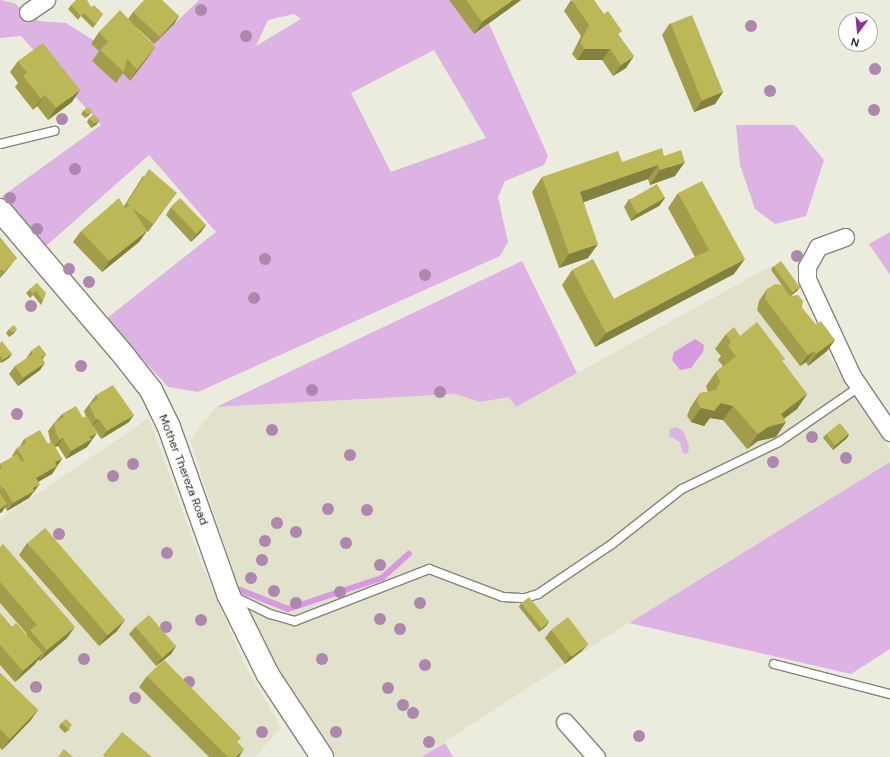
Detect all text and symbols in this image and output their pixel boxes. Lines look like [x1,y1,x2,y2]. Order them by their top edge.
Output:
north arrow [838,12,878,52]
text: N [849,35,861,50]
street label: Mother Thereza Road [155,413,211,527]

